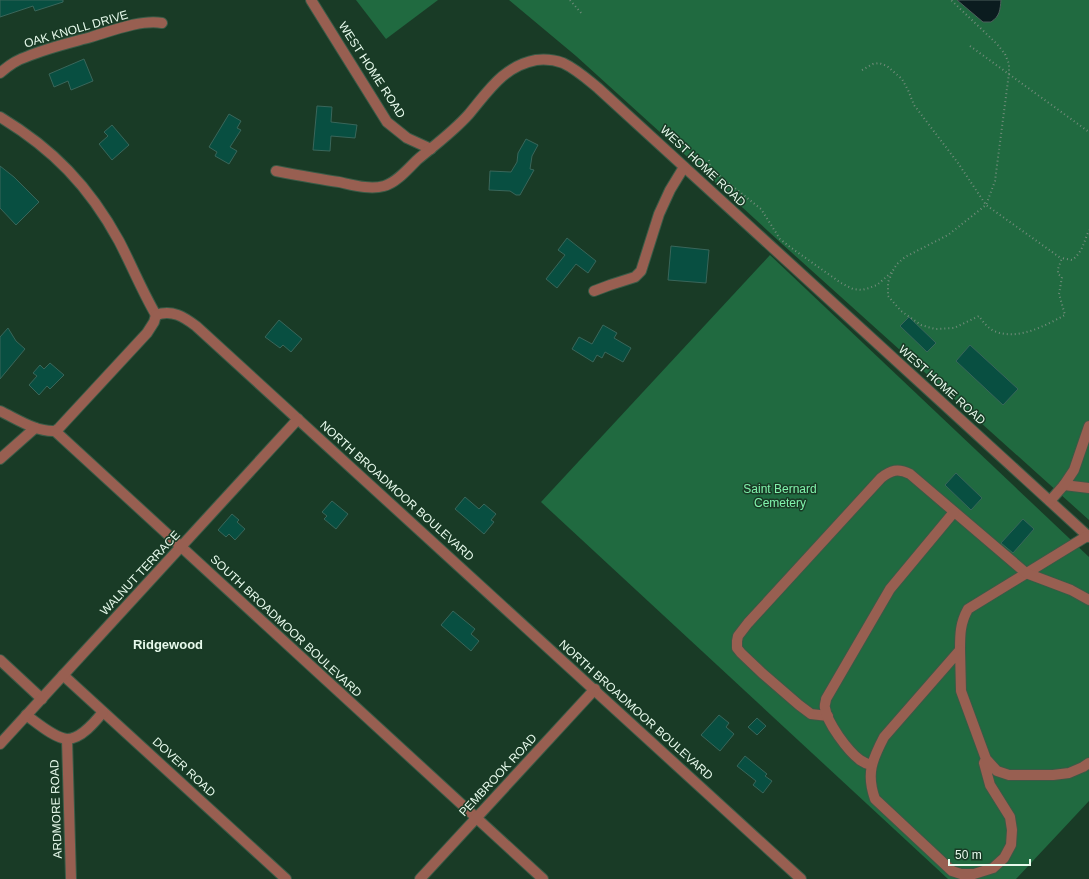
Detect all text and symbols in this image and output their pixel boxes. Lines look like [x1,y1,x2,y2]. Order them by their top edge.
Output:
street label: OAK KNOLL DRIVE [22,7,130,51]
street label: WEST HOME ROAD [336,19,408,121]
street label: WEST HOME ROAD [657,123,749,209]
street label: WEST HOME ROAD [896,342,988,428]
street label: NORTH BROADMOOR BOULEVARD [317,418,477,564]
park label: Saint Bernard Cemetery [743,482,817,510]
street label: WALNUT TERRACE [97,528,183,618]
street label: SOUTH BROADMOOR BOULEVARD [207,552,365,700]
district label: Ridgewood [133,637,203,652]
street label: NORTH BROADMOOR BOULEVARD [556,637,716,783]
street label: PEMBROOK ROAD [456,731,540,819]
street label: DOVER ROAD [150,734,219,800]
street label: ARDMORE ROAD [47,759,65,859]
scale bar [949,841,1030,867]
text: 50 m [955,848,982,862]

